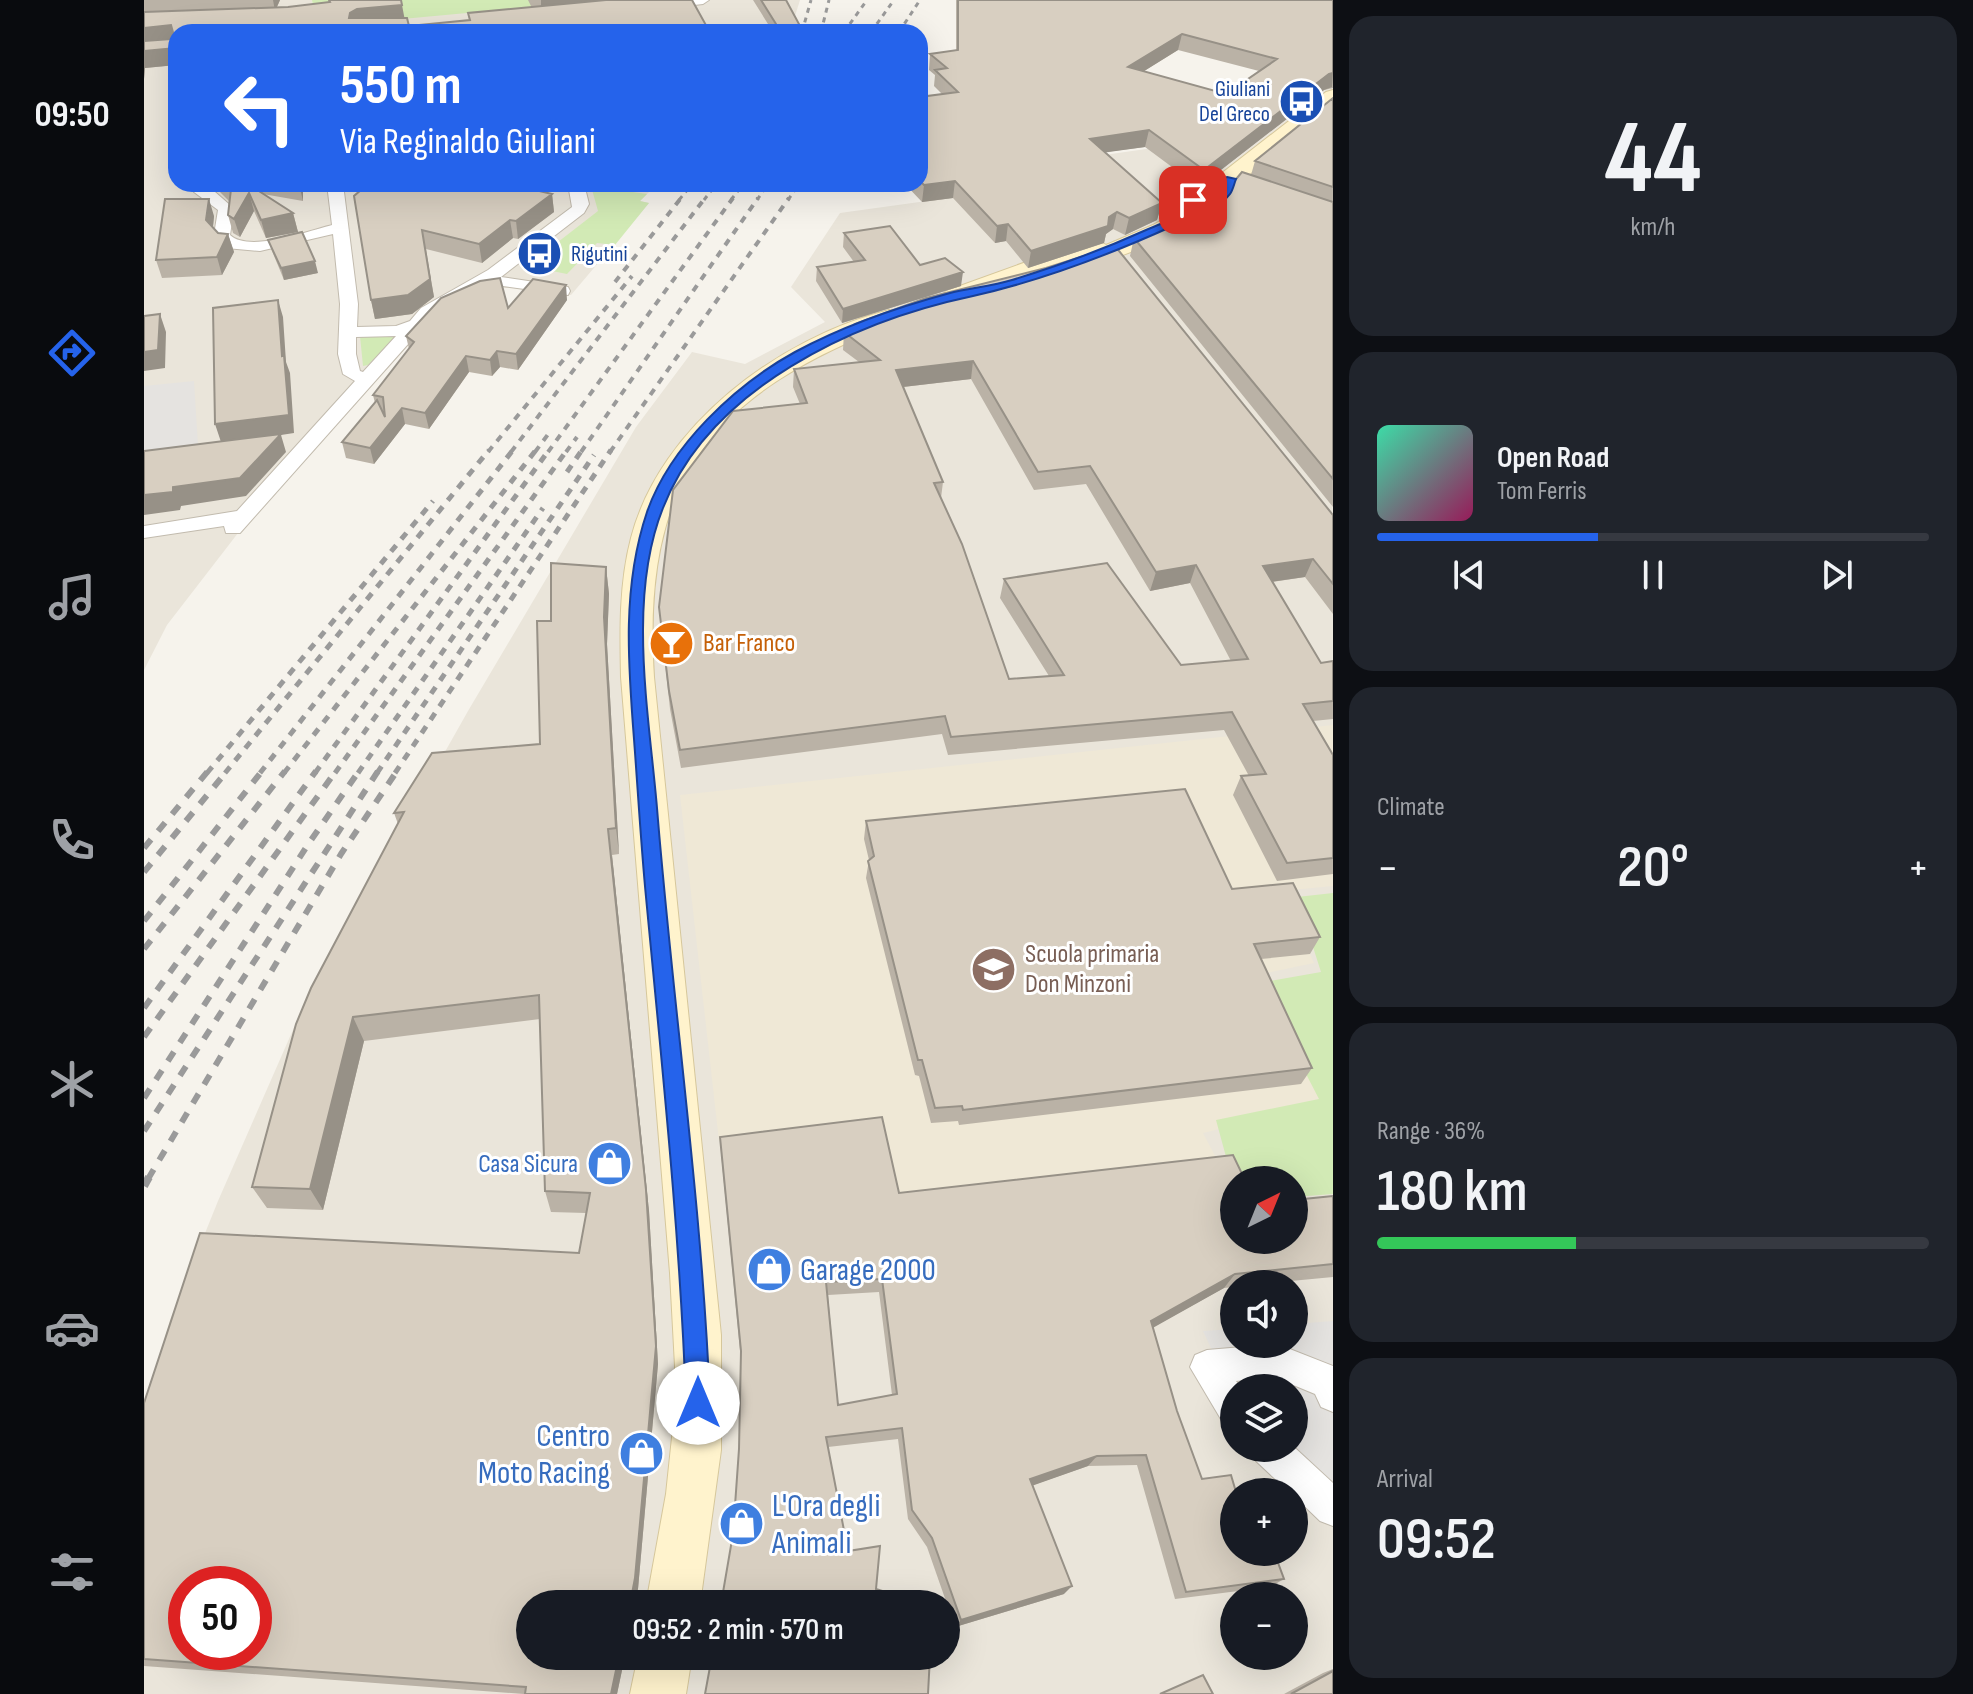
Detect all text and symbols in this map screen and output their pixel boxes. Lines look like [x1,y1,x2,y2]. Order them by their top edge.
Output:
text: 550 m [340,53,462,120]
icon: left [208,56,312,160]
place label: Giuliani Del Greco [1199,76,1270,128]
bus stop icon: Giuliani Del Greco [1277,78,1325,126]
text: 09:50 [34,94,110,137]
text: 44 [1604,97,1702,222]
text: Via Reginaldo Giuliani [340,121,596,164]
pin [1159,166,1227,234]
icon: arrive [1171,178,1215,222]
text: km/h [1631,212,1675,243]
bus stop icon: Rigutini [516,230,564,278]
place label: Rigutini [571,241,628,268]
icon: directions [44,325,100,381]
text: Open Road [1497,440,1609,476]
text: Tom Ferris [1497,476,1587,507]
icon: previous [1447,553,1491,597]
icon: pause [1631,553,1675,597]
icon: next [1815,553,1859,597]
icon: music [44,569,100,625]
bar icon: Bar Franco [648,619,696,667]
place label: Bar Franco [703,628,795,659]
text: Climate [1377,792,1445,823]
icon: phone [44,812,100,868]
text: 20° [1617,832,1689,904]
text: − [1377,842,1399,895]
text: + [1907,842,1929,895]
place label: Scuola primaria Don Minzoni [1025,939,1159,1000]
school or university icon: Scuola primaria Don Minzoni [970,945,1018,993]
icon: climate [44,1056,100,1112]
text: Range · 36% [1377,1116,1485,1147]
shop icon: Casa Sicura [585,1140,633,1188]
place label: Casa Sicura [478,1149,578,1180]
text: 180 km [1377,1156,1528,1228]
north arrow [1220,1166,1308,1254]
map controls [1220,1166,1308,1670]
shop icon: Garage 2000 [745,1246,793,1294]
place label: Garage 2000 [800,1251,936,1290]
button: sound [1220,1270,1308,1358]
icon: car [44,1300,100,1356]
position arrow [656,1361,740,1445]
button: layers [1220,1374,1308,1462]
place label: Centro Moto Racing [478,1417,610,1493]
shop icon: Centro Moto Racing [617,1430,665,1478]
text: Arrival [1377,1464,1433,1495]
button: + [1220,1478,1308,1566]
place label: L'Ora degli Animali [771,1487,880,1563]
shop icon: L'Ora degli Animali [717,1500,765,1548]
text: 09:52 [1377,1504,1496,1576]
icon: filters [44,1544,100,1600]
speed limit sign: 50 [168,1566,272,1670]
button: − [1220,1582,1308,1670]
text: 09:52 · 2 min · 570 m [632,1612,844,1648]

